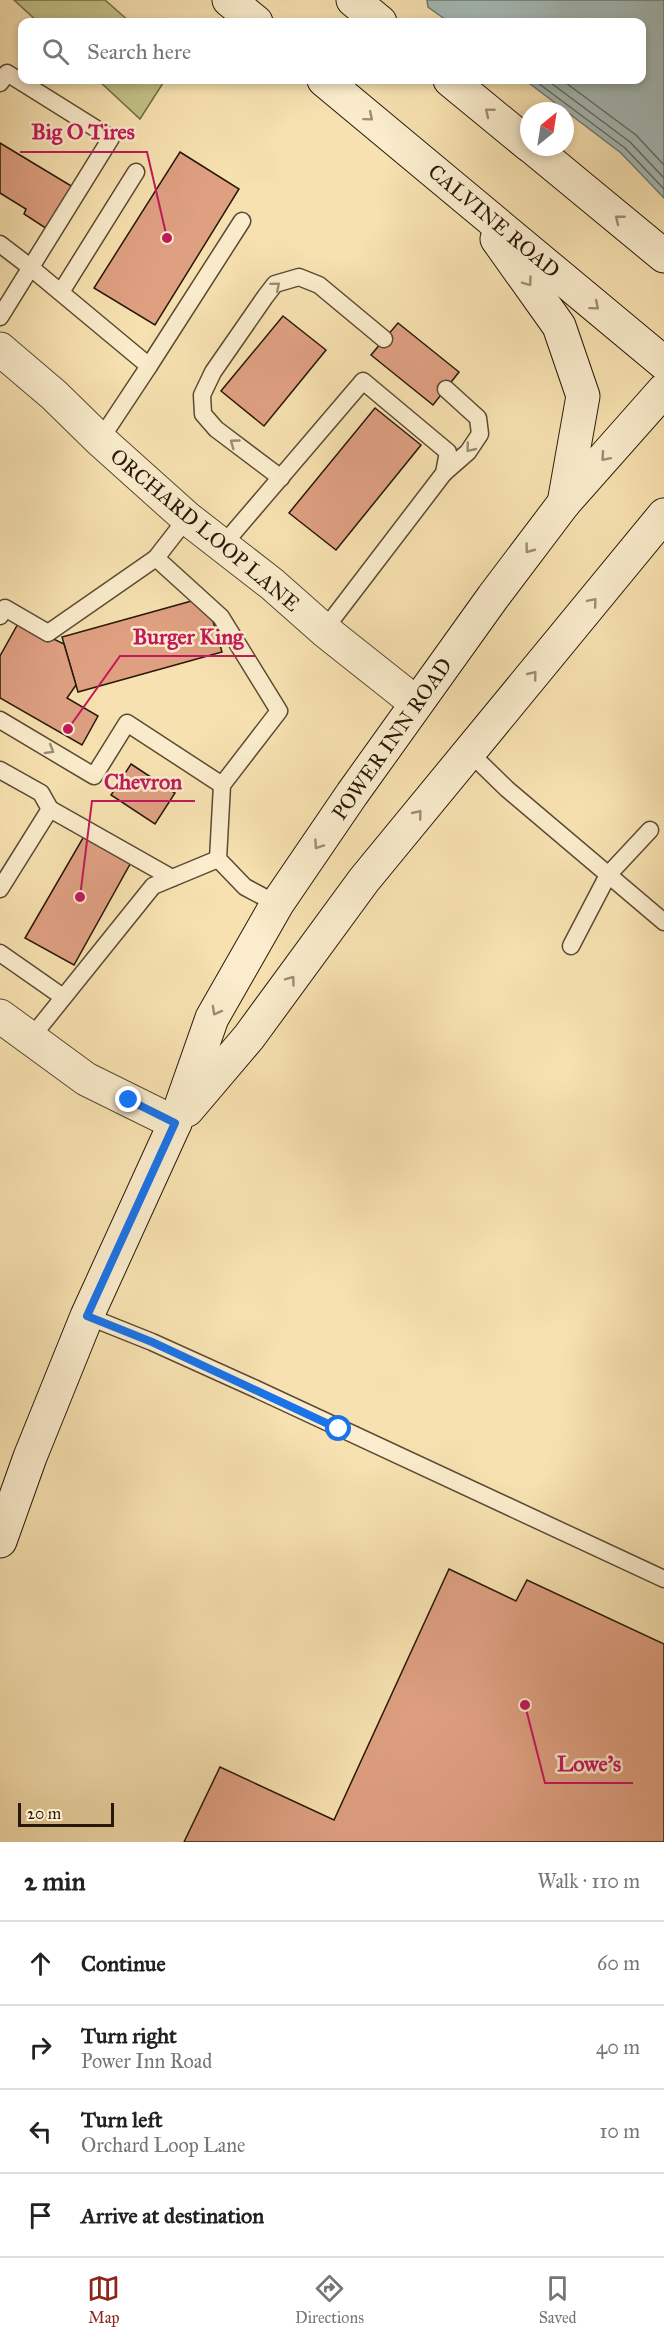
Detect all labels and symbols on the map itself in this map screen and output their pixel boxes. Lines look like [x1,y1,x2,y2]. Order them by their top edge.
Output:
north arrow [520,102,574,156]
one-way arrow [485,109,496,120]
one-way arrow [362,110,373,121]
callout: Big O Tires [20,112,147,152]
text: Big O Tires [31,118,135,145]
street label: CALVINE ROAD [423,158,565,284]
one-way arrow [615,215,626,226]
one-way arrow [521,276,532,287]
one-way arrow [270,282,281,293]
one-way arrow [588,298,599,309]
one-way arrow [230,439,241,450]
one-way arrow [466,441,477,452]
street label: ORCHARD LOOP LANE [105,443,305,617]
one-way arrow [601,450,612,461]
one-way arrow [525,543,536,554]
one-way arrow [586,598,597,609]
callout: Burger King [120,616,255,656]
text: Burger King [133,623,244,650]
street label: POWER INN ROAD [326,653,458,825]
one-way arrow [526,671,537,682]
one-way arrow [44,743,54,754]
callout: Chevron [92,761,195,801]
text: Chevron [104,768,182,795]
one-way arrow [411,810,422,821]
one-way arrow [314,838,325,849]
one-way arrow [284,975,295,986]
one-way arrow [212,1005,223,1015]
route end [115,1086,141,1112]
route start [325,1415,351,1441]
callout: Lowe's [545,1743,633,1783]
text: Lowe's [557,1750,621,1777]
scale bar [18,1800,114,1828]

